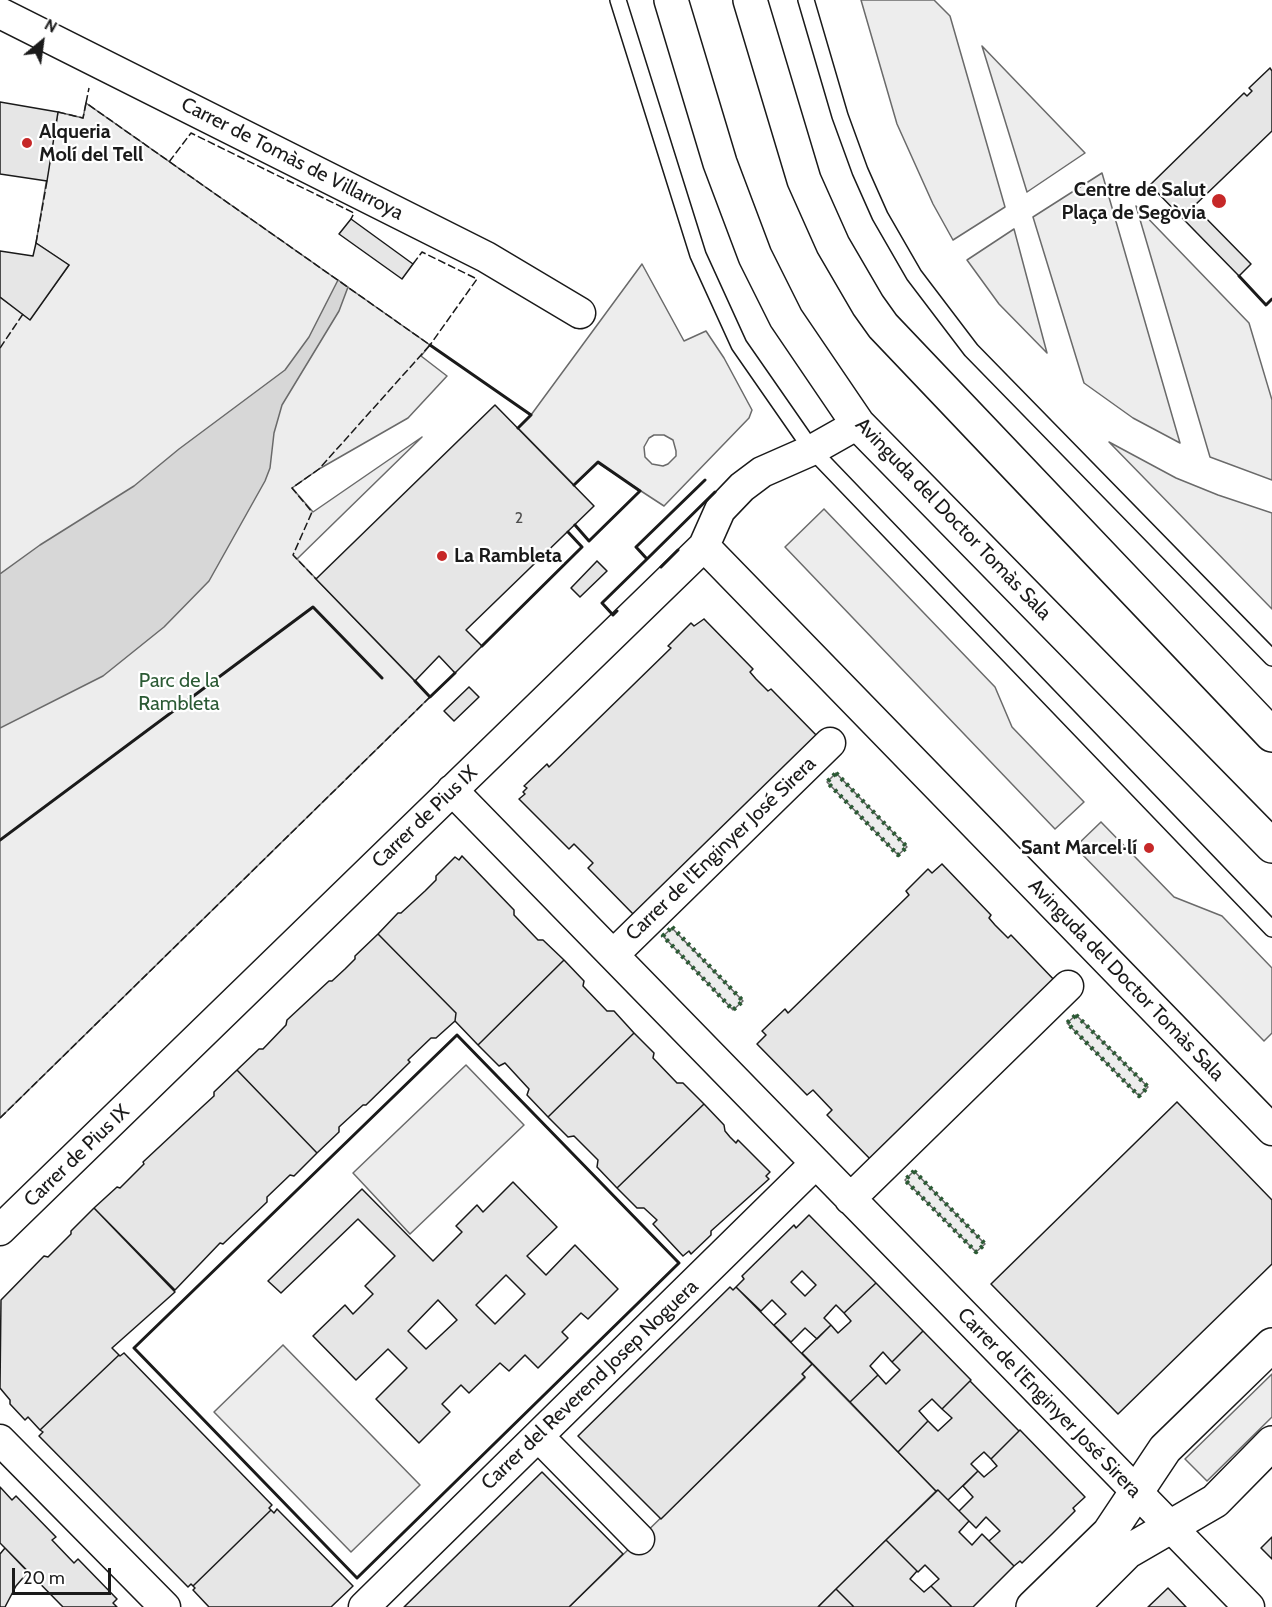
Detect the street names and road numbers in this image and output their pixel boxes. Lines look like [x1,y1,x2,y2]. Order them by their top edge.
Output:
street label: Carrer de Tomàs de Villarroya [177,92,407,226]
street label: Avinguda del Doctor Tomàs Sala [850,413,1056,625]
street label: Carrer de l'Enginyer José Sirera [621,752,821,946]
street label: Carrer de Pius IX [367,761,483,873]
street label: Avinguda del Doctor Tomàs Sala [1023,874,1229,1086]
street label: Carrer de Pius IX [19,1100,135,1212]
street label: Carrer del Reverend Josep Noguera [477,1275,703,1495]
street label: Carrer de l'Enginyer José Sirera [952,1303,1146,1503]

